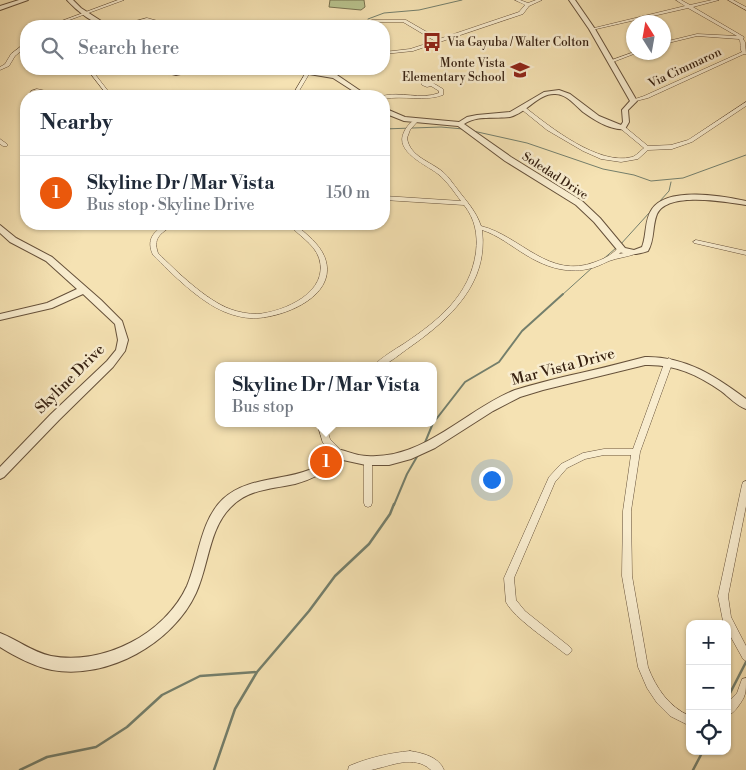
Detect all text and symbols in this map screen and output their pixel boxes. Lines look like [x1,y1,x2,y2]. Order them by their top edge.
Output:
north arrow [626,15,671,60]
search box [20,20,390,75]
bus stop icon: Via Gayuba / Walter Colton [421,31,443,53]
icon: search [38,34,66,62]
place label: Via Gayuba / Walter Colton [446,35,589,50]
text: Search here [78,36,179,60]
street label: Via Cimmaron [645,45,724,92]
place label: Monte Vista Elementary School [402,56,506,85]
school or university icon: Monte Vista Elementary School [509,59,531,81]
text: Nearby [40,110,113,136]
street label: Soledad Drive [519,149,591,203]
text: Skyline Dr / Mar Vista [87,171,274,195]
text: 1 [52,183,60,203]
text: 150 m [326,183,370,203]
text: Bus stop · Skyline Drive [87,195,255,215]
street label: Skyline Drive [31,340,109,418]
street label: Mar Vista Drive [509,344,617,390]
popup [215,362,437,427]
text: Skyline Dr / Mar Vista [232,373,420,397]
text: Bus stop [232,397,294,417]
pin: 1 [310,443,342,481]
your location [479,467,505,493]
map controls [686,620,731,755]
button: + [686,620,731,665]
button: − [686,665,731,710]
button: locate [686,710,731,755]

